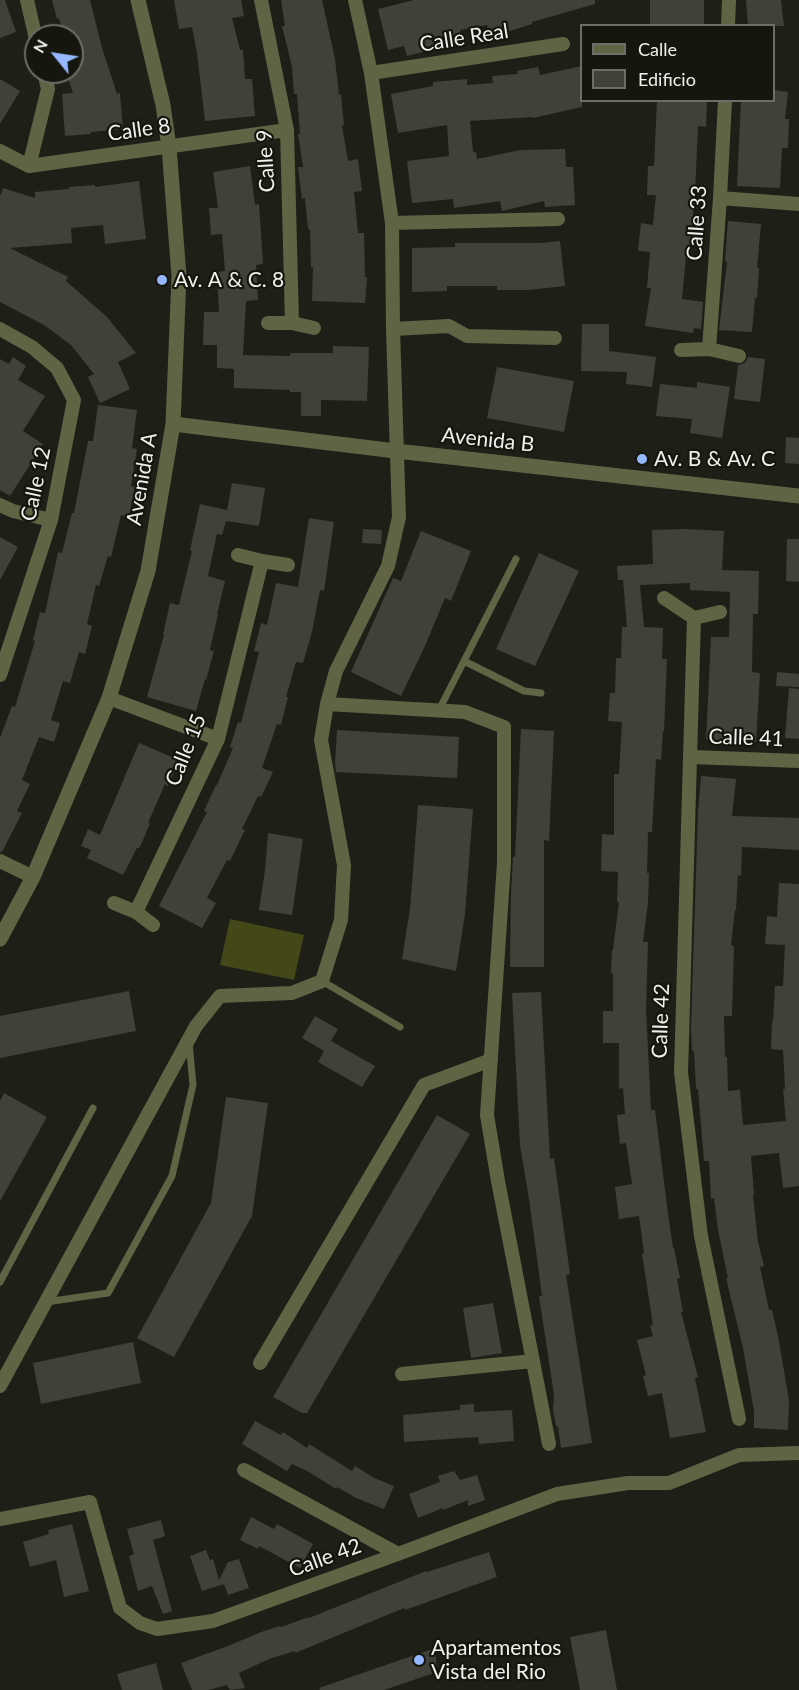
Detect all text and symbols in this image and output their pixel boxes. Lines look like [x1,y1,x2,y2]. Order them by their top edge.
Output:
street label: Calle Real [418,19,510,57]
north arrow [24,24,84,84]
legend [580,24,775,102]
text: N [28,36,51,56]
text: Calle [638,38,677,60]
text: Edificio [638,68,696,90]
street label: Calle 8 [106,113,172,147]
street label: Calle 9 [252,129,280,193]
street label: Calle 33 [682,185,712,261]
place label: Av. A & C. 8 [174,267,284,293]
marker: Av. A & C. 8 [155,273,169,287]
street label: Avenida B [440,423,536,457]
street label: Avenida A [121,431,163,527]
street label: Calle 12 [16,445,56,523]
place label: Av. B & Av. C [654,446,775,472]
marker: Av. B & Av. C [635,452,649,466]
street label: Calle 15 [160,710,212,790]
street label: Calle 41 [708,724,784,752]
street label: Calle 42 [647,983,675,1059]
street label: Calle 42 [285,1533,365,1583]
place label: Apartamentos Vista del Rio [431,1635,561,1685]
marker: Apartamentos Vista del Rio [412,1653,426,1667]

